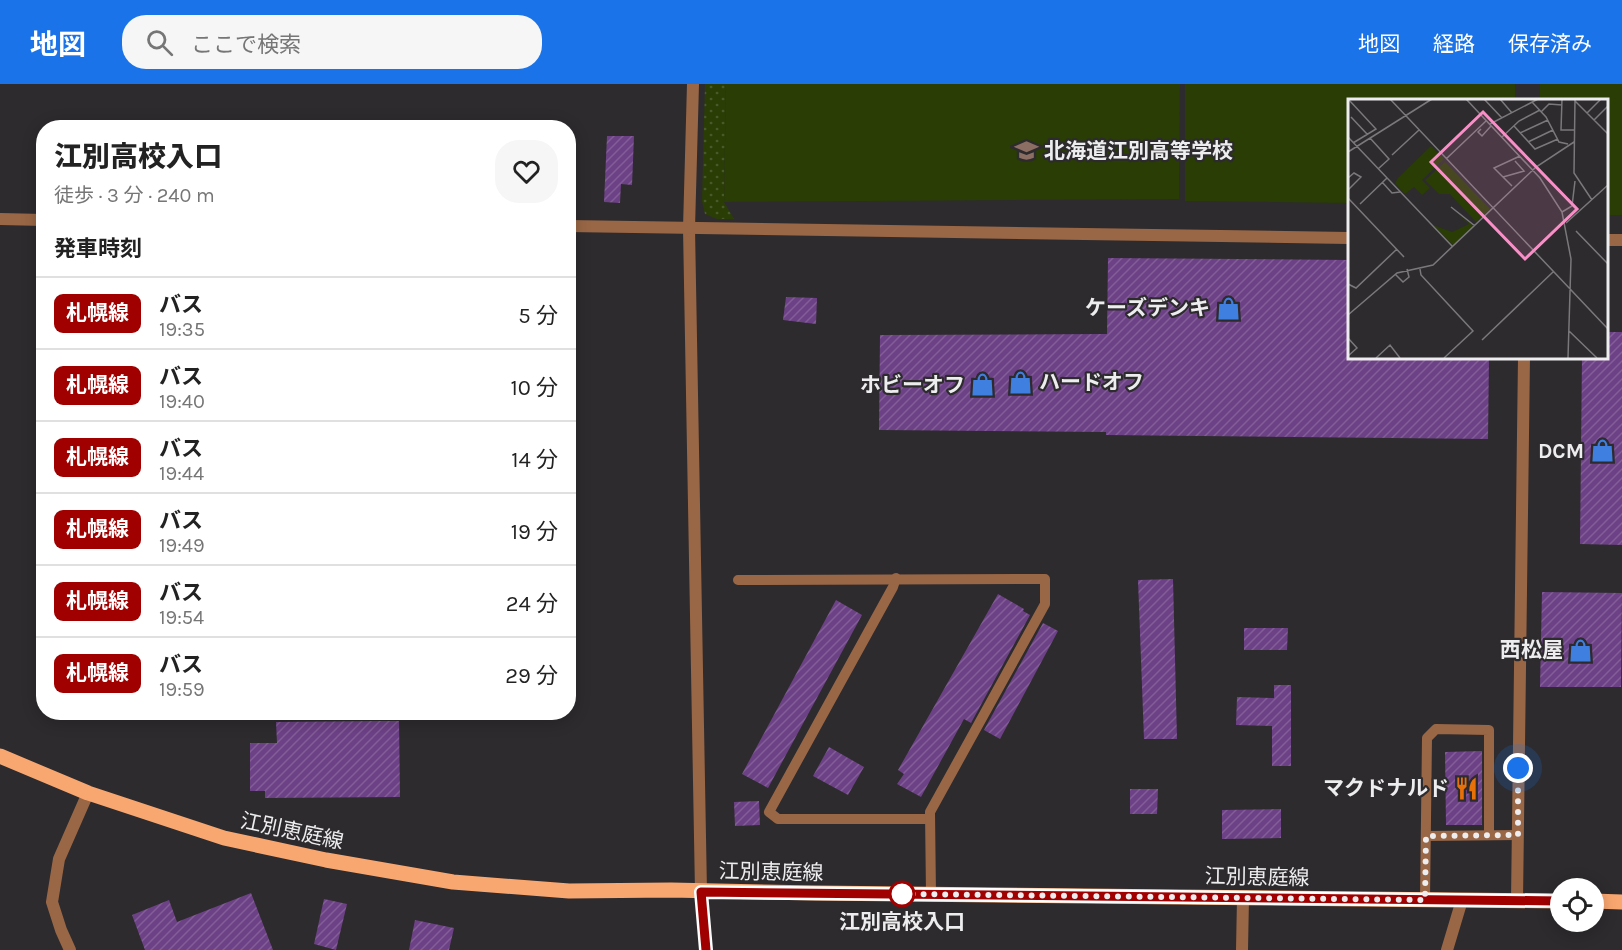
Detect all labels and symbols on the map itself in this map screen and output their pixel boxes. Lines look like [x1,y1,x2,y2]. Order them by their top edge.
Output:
inset map [1348,99,1607,358]
school or university icon: 北海道江別高等学校 [1013,138,1039,164]
place label: 北海道江別高等学校 [1044,139,1233,163]
shop icon: ケーズデンキ [1215,295,1241,321]
place label: ケーズデンキ [1085,296,1210,320]
shop icon: ハードオフ [1008,369,1034,395]
place label: ハードオフ [1039,370,1144,394]
shop icon: ホビーオフ [970,372,996,398]
place label: ホビーオフ [860,373,965,397]
shop icon: DCM [1589,438,1615,464]
place label: DCM [1538,439,1584,463]
shop icon: 西松屋 [1568,637,1594,663]
place label: 西松屋 [1500,638,1563,662]
your location [1503,753,1533,783]
restaurant icon: マクドナルド [1454,775,1480,801]
place label: マクドナルド [1323,776,1449,800]
street label: 江別恵庭線 [238,808,346,854]
street label: 江別恵庭線 [718,859,824,885]
street label: 江別恵庭線 [1204,864,1310,890]
marker: 江別高校入口 [889,881,915,907]
place label: 江別高校入口 [839,910,965,934]

